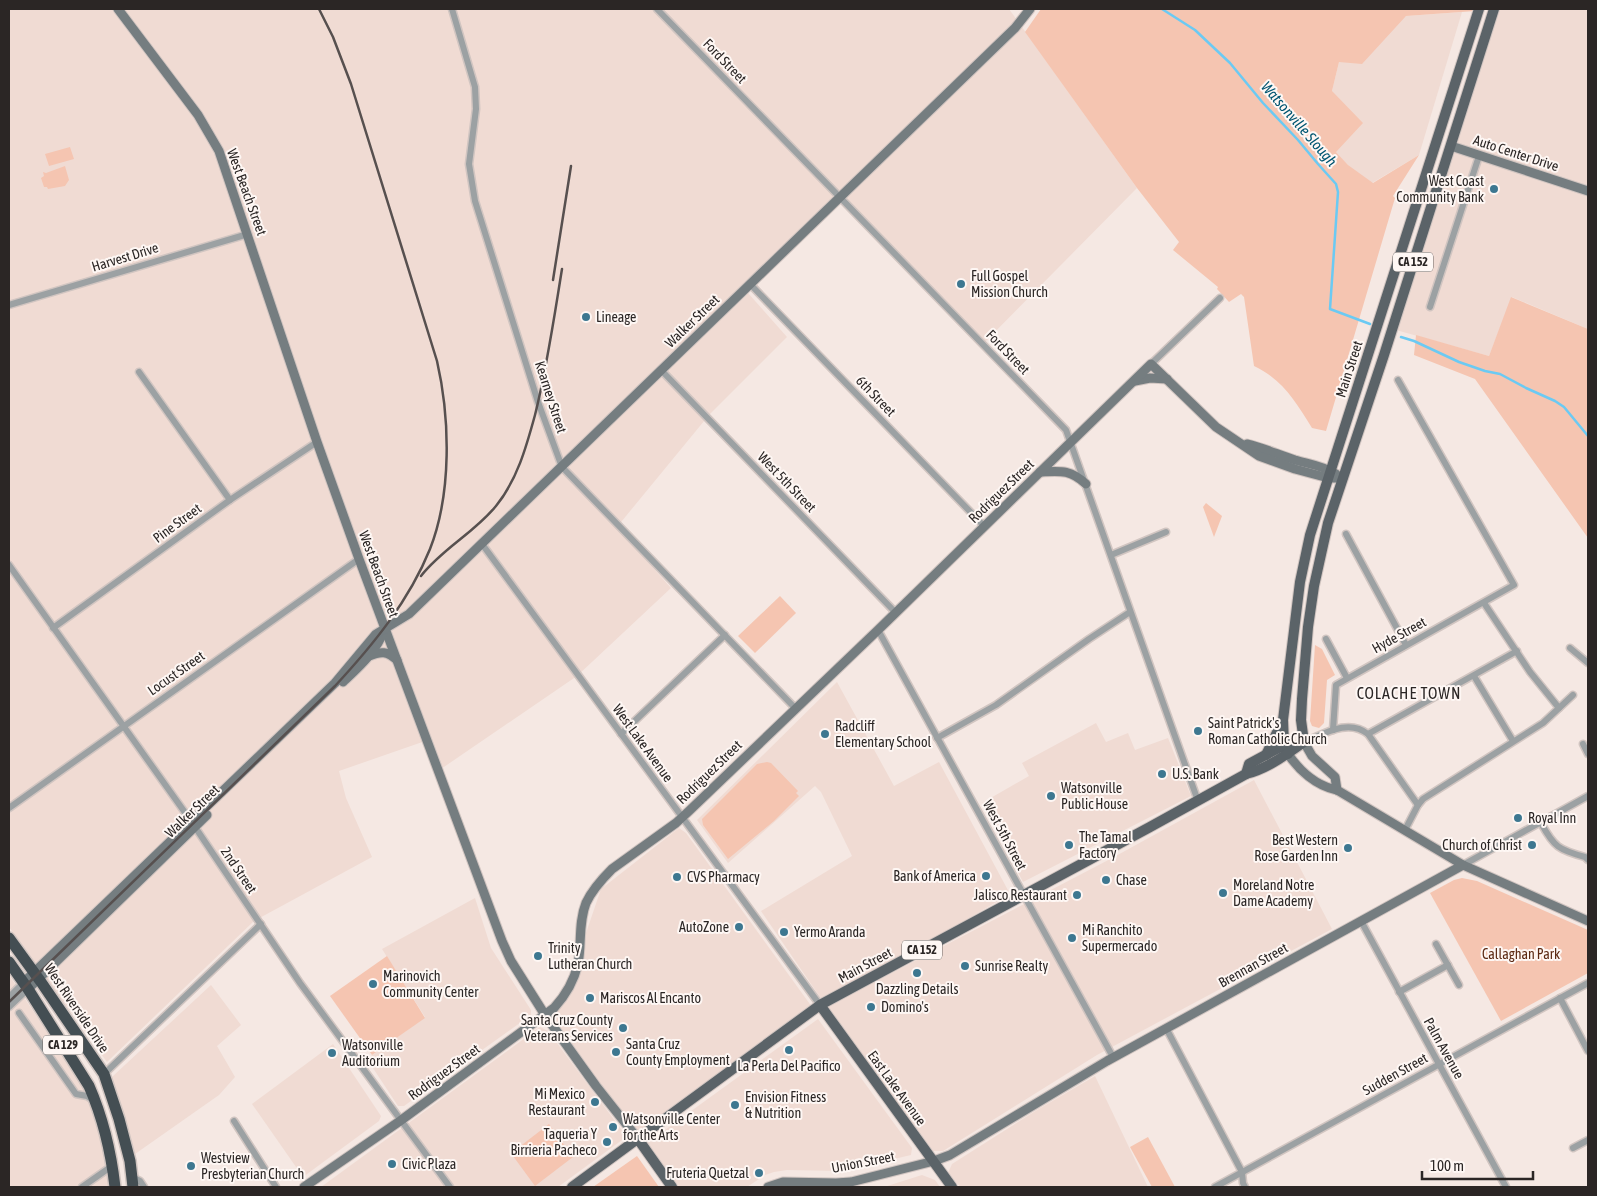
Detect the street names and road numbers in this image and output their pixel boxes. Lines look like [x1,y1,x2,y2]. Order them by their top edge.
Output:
street label: Ford Street [700,36,750,86]
street label: Auto Center Drive [1471,132,1561,174]
street label: West Beach Street [224,146,270,238]
street label: Harvest Drive [90,239,160,275]
road number: CA 152 [1393,252,1433,272]
street label: Walker Street [662,291,722,351]
street label: Ford Street [983,327,1033,377]
street label: Main Street [1332,339,1366,399]
street label: Kearney Street [532,359,570,435]
street label: 6th Street [853,372,899,420]
street label: West 5th Street [754,449,820,515]
street label: Rodriguez Street [965,456,1037,526]
street label: Pine Street [150,500,204,546]
street label: West Beach Street [356,528,402,620]
street label: Hyde Street [1369,614,1429,656]
street label: Locust Street [145,648,207,698]
street label: West Lake Avenue [610,701,676,785]
street label: Rodriguez Street [673,737,745,807]
street label: Walker Street [162,781,222,841]
street label: West 5th Street [980,797,1030,873]
street label: 2nd Street [218,844,260,896]
street label: Brennan Street [1216,939,1290,991]
road number: CA 152 [902,940,942,960]
street label: Main Street [835,944,895,986]
street label: West Riverside Drive [41,961,113,1055]
street label: Palm Avenue [1421,1015,1467,1081]
road number: CA 129 [43,1036,83,1054]
street label: Rodriguez Street [405,1041,483,1103]
street label: East Lake Avenue [865,1048,929,1128]
street label: Sudden Street [1360,1050,1430,1098]
street label: Union Street [830,1148,896,1176]

